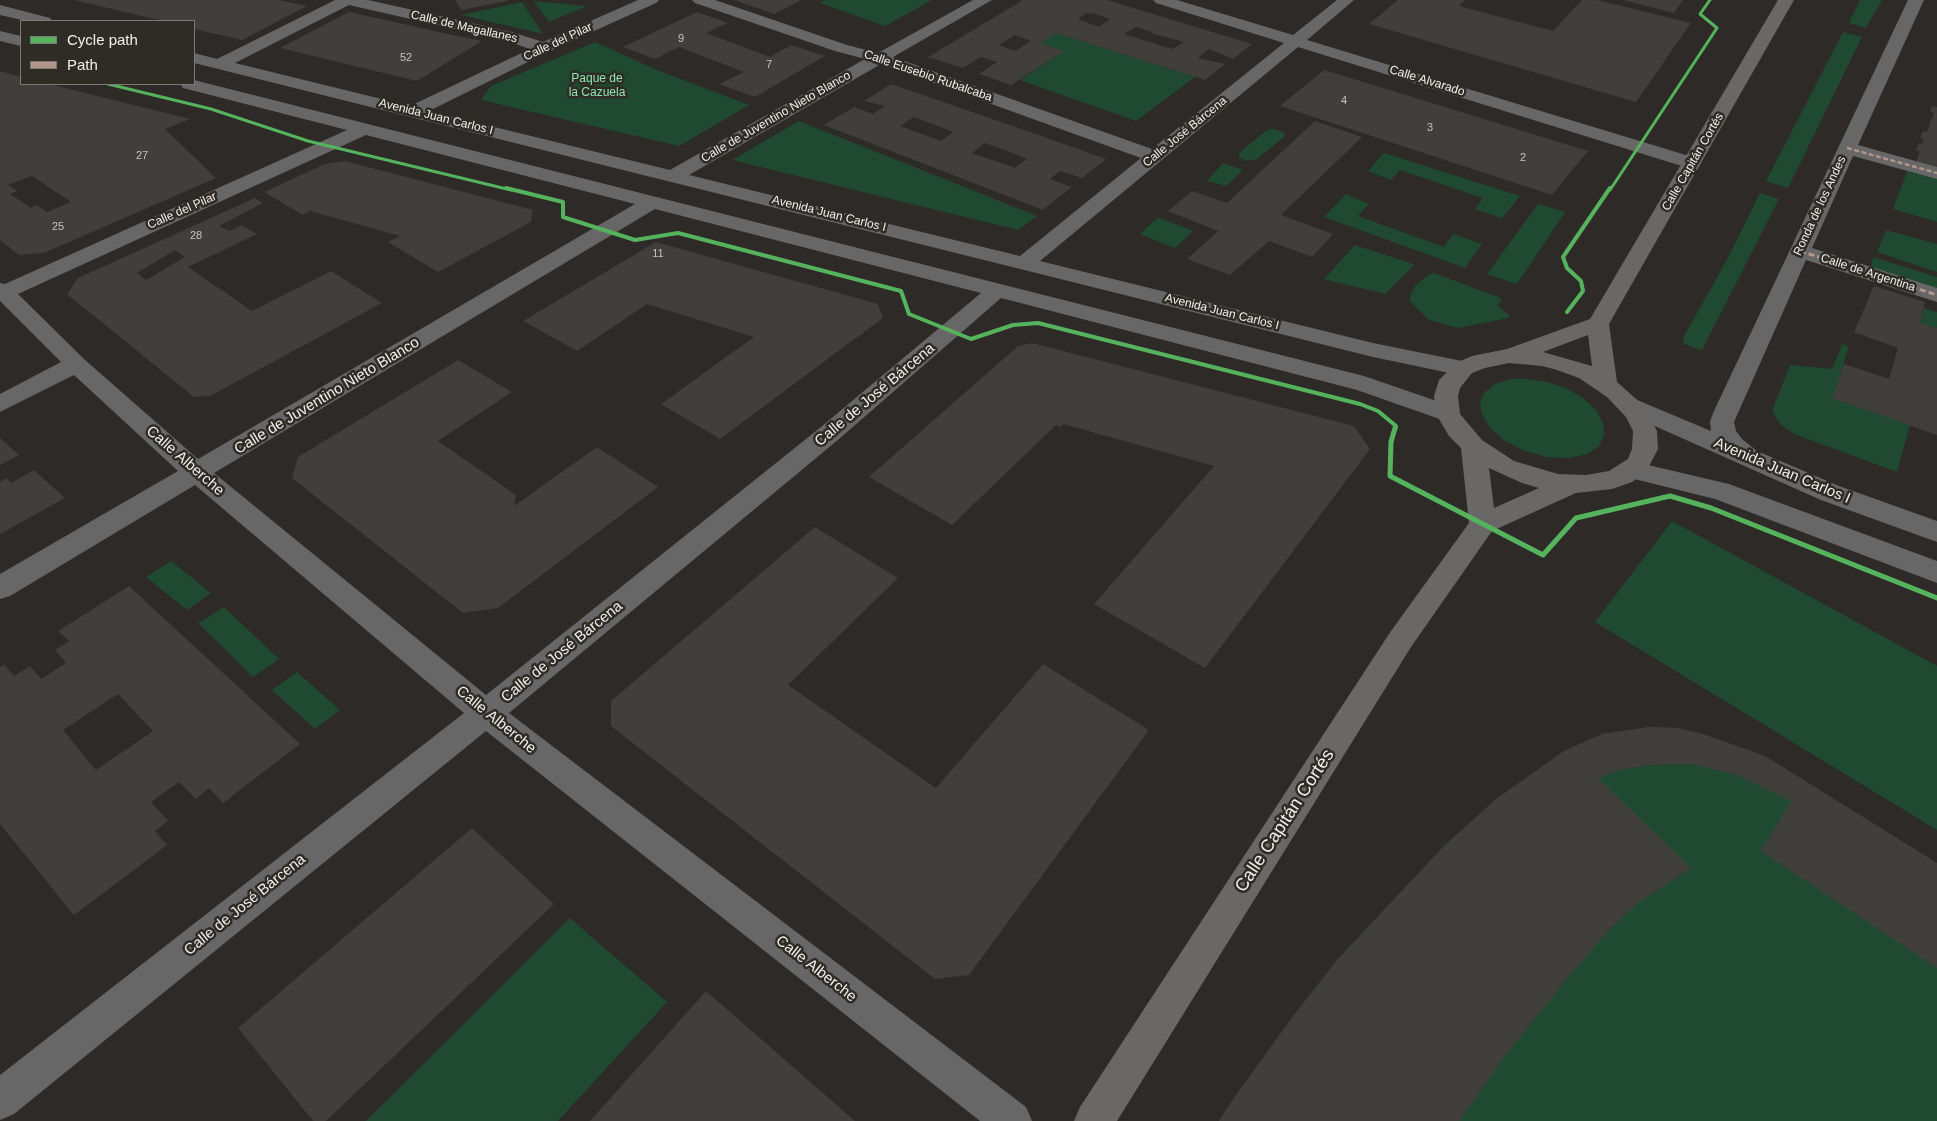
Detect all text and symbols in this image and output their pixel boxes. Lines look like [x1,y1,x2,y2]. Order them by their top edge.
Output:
street label: Calle de Magallanes [409,8,519,46]
legend [20,20,195,85]
street label: Calle del Pilar [521,20,595,64]
text: Cycle path [67,31,138,48]
house number: 9 [678,32,684,46]
street label: Calle Eusebio Rubalcaba [862,47,994,105]
house number: 52 [400,51,412,65]
text: Path [67,56,98,73]
house number: 7 [766,58,772,72]
street label: Calle Alvarado [1388,63,1466,99]
street label: Calle de Juventino Nieto Blanco [699,68,853,166]
park label: Paque de la Cazuela [569,72,625,100]
street label: Calle José Bárcena [1140,94,1230,170]
house number: 4 [1341,94,1347,108]
street label: Avenida Juan Carlos I [377,96,495,138]
street label: Calle Capitán Cortés [1659,110,1727,214]
house number: 3 [1427,121,1433,135]
house number: 27 [136,149,148,163]
house number: 2 [1520,151,1526,165]
street label: Ronda de los Andes [1791,154,1849,258]
street label: Calle del Pilar [145,189,219,233]
street label: Avenida Juan Carlos I [770,193,888,235]
house number: 25 [52,220,64,234]
house number: 28 [190,229,202,243]
house number: 11 [652,247,664,261]
street label: Calle de Argentina [1819,251,1917,295]
street label: Avenida Juan Carlos I [1163,291,1281,333]
street label: Calle de Juventino Nieto Blanco [231,334,423,458]
street label: Calle de José Bárcena [811,340,939,450]
street label: Calle Alberche [142,422,228,500]
street label: Avenida Juan Carlos I [1711,434,1853,508]
street label: Calle de José Bárcena [498,598,626,706]
street label: Calle Alberche [452,682,540,758]
street label: Calle Capitán Cortés [1231,745,1339,897]
street label: Calle de José Bárcena [181,851,309,959]
street label: Calle Alberche [772,932,860,1006]

